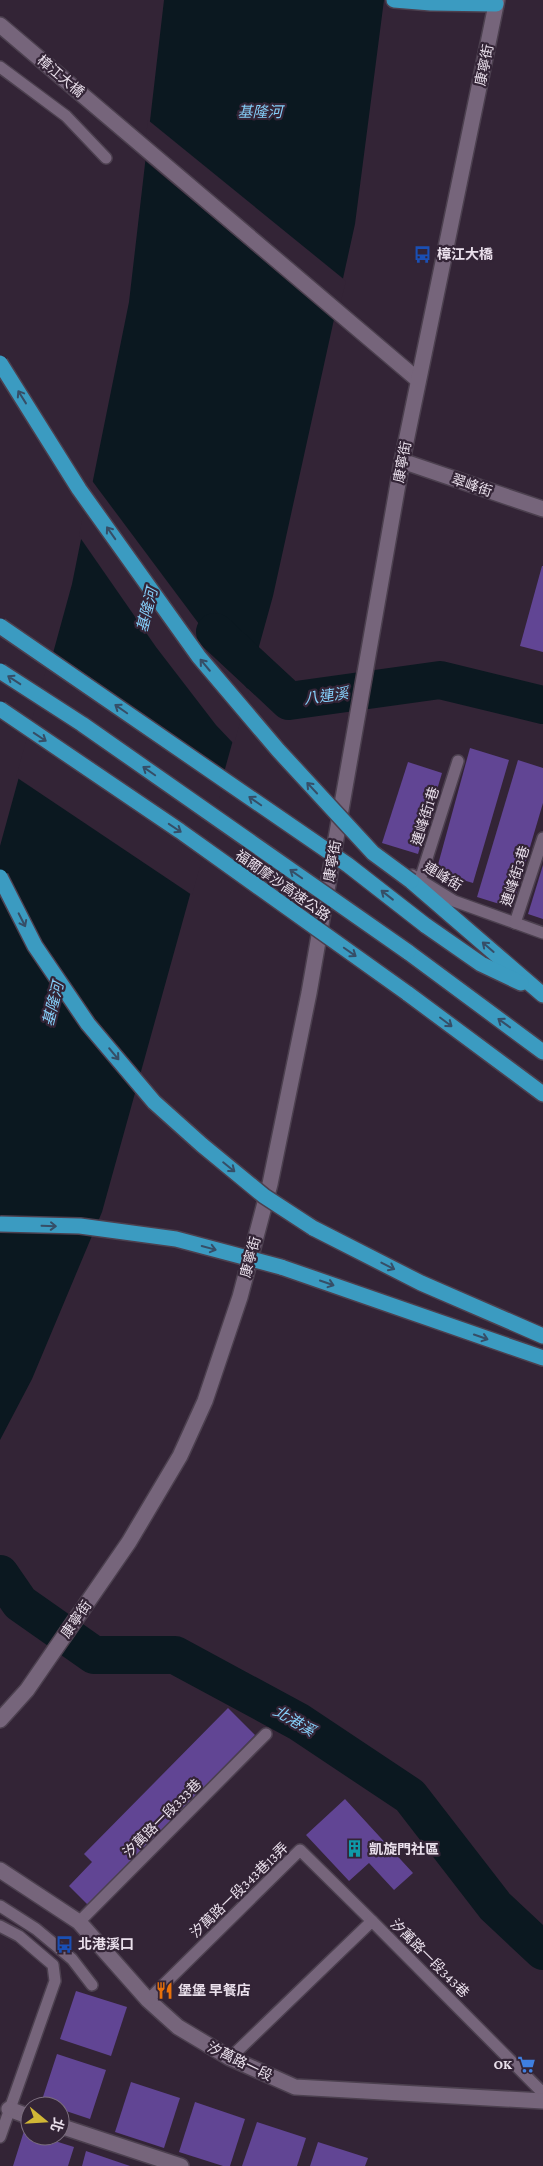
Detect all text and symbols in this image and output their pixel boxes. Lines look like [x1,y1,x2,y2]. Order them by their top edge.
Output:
street label: 康寧街 [472,43,496,87]
street label: 樟江大橋 [34,52,88,100]
water label: 基隆河 [237,104,285,120]
bus stop icon: 樟江大橋 [413,244,433,264]
place label: 樟江大橋 [437,246,493,262]
one-way arrow [16,391,26,405]
street label: 康寧街 [390,440,414,484]
street label: 翠峰街 [450,471,494,499]
one-way arrow [106,526,116,540]
water label: 基隆河 [134,583,161,634]
one-way arrow [200,659,211,672]
one-way arrow [7,675,21,685]
water label: 八連溪 [303,685,351,707]
one-way arrow [114,704,128,714]
one-way arrow [33,732,47,742]
one-way arrow [143,765,156,776]
one-way arrow [306,781,318,794]
street label: 連峰街1巷 [408,785,442,847]
one-way arrow [248,796,262,806]
one-way arrow [168,823,182,833]
street label: 康寧街 [320,839,344,883]
street label: 連峰街3巷 [498,844,532,908]
street label: 福爾摩沙高速公路 [233,846,333,924]
street label: 連峰街 [421,858,465,894]
one-way arrow [289,869,303,879]
one-way arrow [381,890,394,901]
one-way arrow [18,912,27,927]
one-way arrow [481,942,494,953]
one-way arrow [343,947,357,957]
water label: 基隆河 [40,977,67,1028]
one-way arrow [439,1016,452,1027]
one-way arrow [497,1018,511,1028]
one-way arrow [108,1047,119,1060]
one-way arrow [222,1162,235,1173]
one-way arrow [40,1221,56,1230]
street label: 康寧街 [237,1235,263,1279]
one-way arrow [201,1243,217,1253]
one-way arrow [380,1261,395,1271]
one-way arrow [319,1279,334,1288]
one-way arrow [472,1333,488,1342]
street label: 康寧街 [57,1597,95,1641]
water label: 北港溪 [271,1703,319,1740]
street label: 汐萬路一段333巷 [120,1776,204,1860]
street label: 汐萬路一段343巷13弄 [187,1839,291,1941]
building icon: 凱旋門社區 [345,1839,365,1859]
place label: 凱旋門社區 [369,1841,439,1857]
street label: 汐萬路一段343巷 [387,1915,473,2001]
bus stop icon: 北港溪口 [54,1934,74,1954]
place label: 北港溪口 [78,1936,134,1952]
restaurant icon: 堡堡 早餐店 [154,1980,174,2000]
place label: 堡堡 早餐店 [178,1982,251,1998]
street label: 汐萬路一段 [205,2038,275,2084]
supermarket icon: OK [516,2054,536,2074]
place label: OK [493,2056,513,2072]
north arrow [20,2096,70,2146]
text: 北 [48,2116,67,2134]

